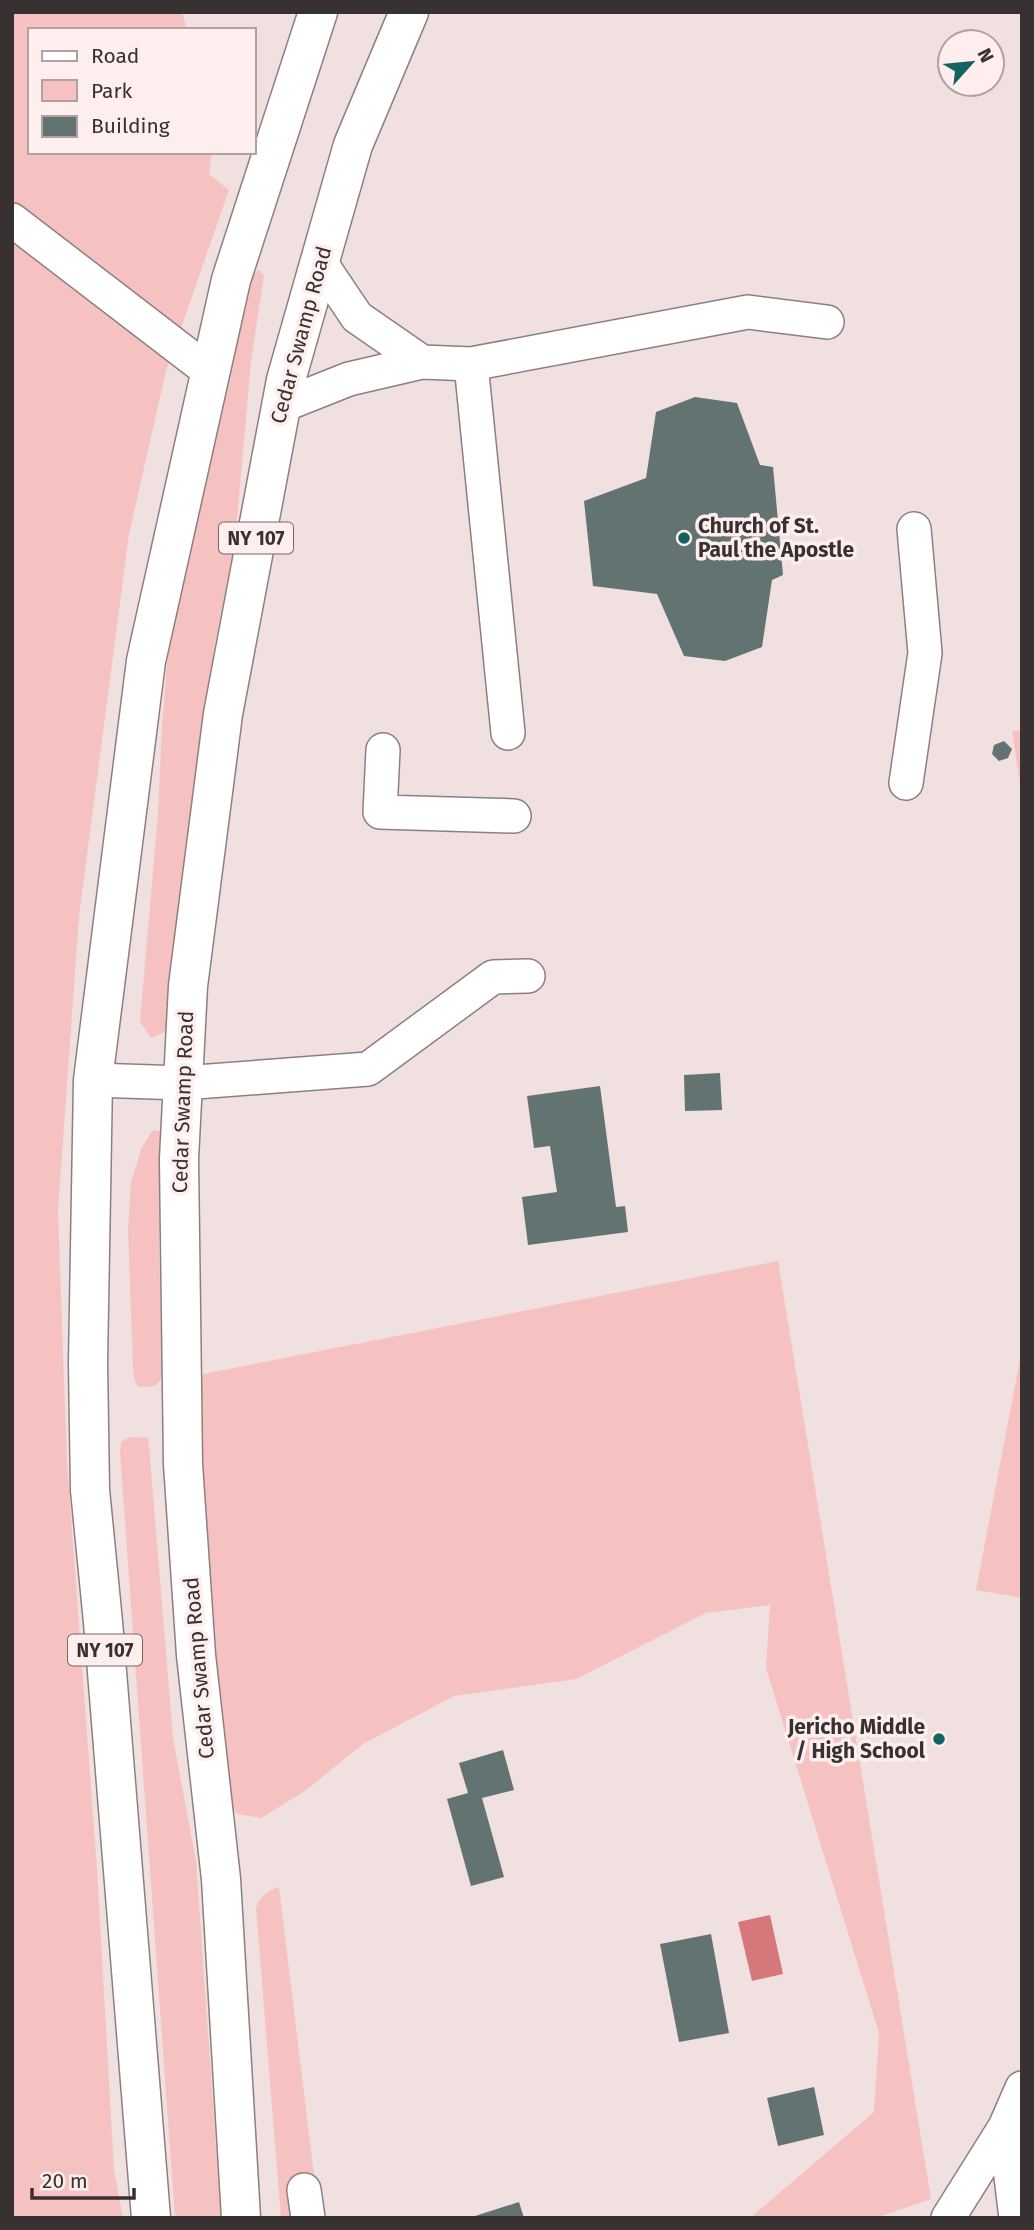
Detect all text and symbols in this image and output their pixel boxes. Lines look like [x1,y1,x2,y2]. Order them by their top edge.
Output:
legend [28,28,256,154]
north arrow [936,28,1006,98]
text: Road [91,43,139,69]
text: N [973,45,999,66]
text: Park [91,78,133,104]
text: Building [91,113,170,139]
street label: Cedar Swamp Road [265,243,337,427]
place label: Church of St. Paul the Apostle [698,513,854,563]
road number: NY 107 [219,523,293,554]
marker: Church of St. Paul the Apostle [676,530,692,546]
street label: Cedar Swamp Road [167,1010,199,1194]
street label: Cedar Swamp Road [178,1576,220,1760]
road number: NY 107 [68,1634,142,1666]
place label: Jericho Middle / High School [787,1714,926,1764]
marker: Jericho Middle / High School [931,1731,947,1747]
scale bar [32,2156,133,2200]
text: 20 m [42,2168,88,2194]

